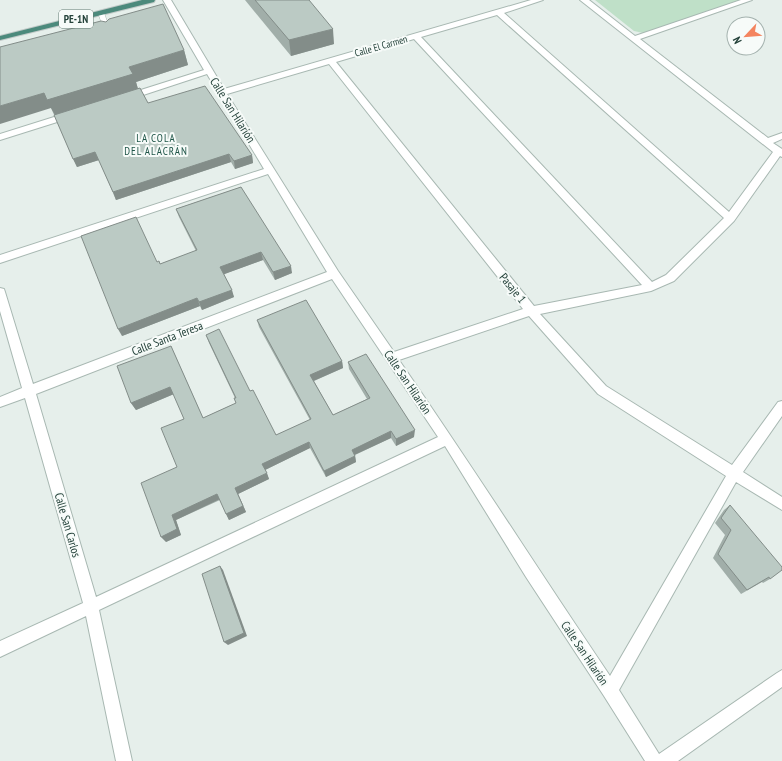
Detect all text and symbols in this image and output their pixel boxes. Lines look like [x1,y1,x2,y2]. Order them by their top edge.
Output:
road number: PE-1N [59,10,93,28]
north arrow [726,16,766,56]
street label: Calle El Carmen [353,32,409,60]
text: N [729,35,745,46]
street label: Calle San Hilarión [207,75,259,145]
district label: LA COLA DEL ALACRÁN [124,131,188,158]
street label: Pasaje 1 [496,270,530,306]
street label: Calle Santa Teresa [129,317,205,358]
street label: Calle San Hilarión [381,347,435,417]
street label: Calle San Carlos [52,491,84,559]
street label: Calle San Hilarión [558,618,612,688]

